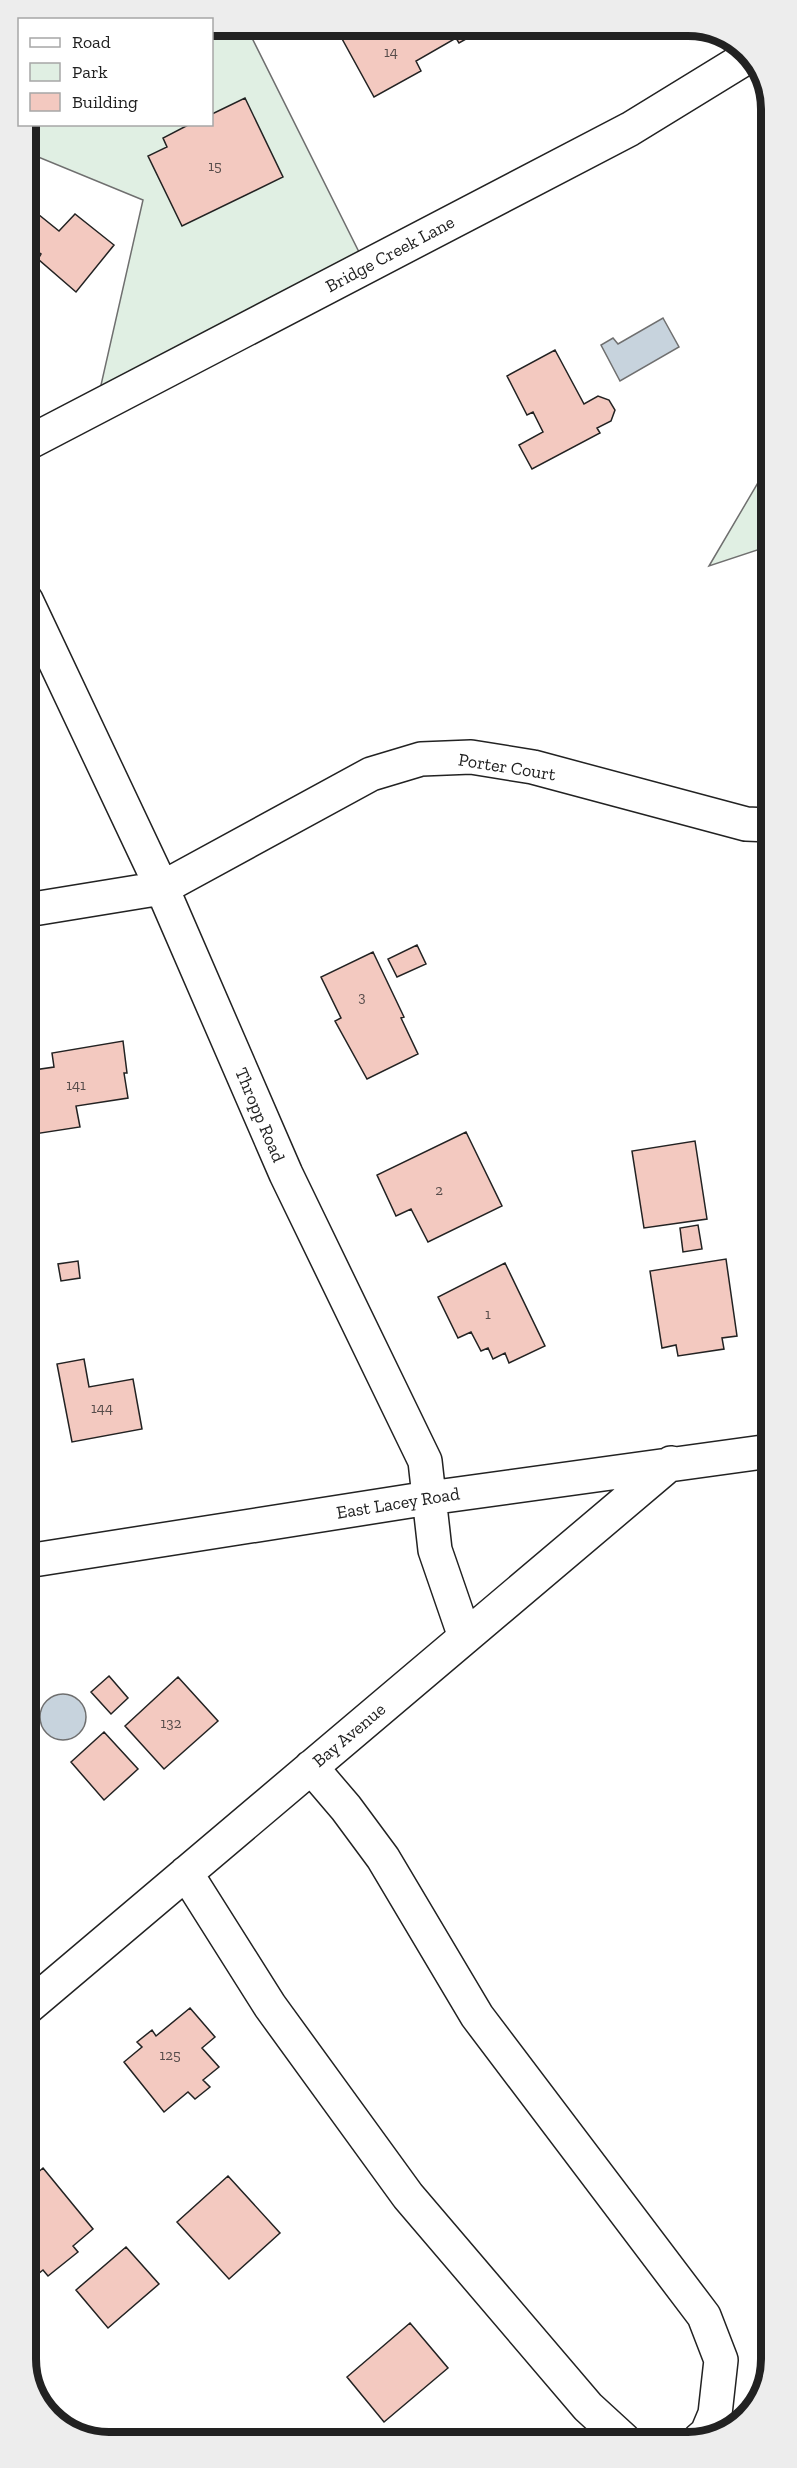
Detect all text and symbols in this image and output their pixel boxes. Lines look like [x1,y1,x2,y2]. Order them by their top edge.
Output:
legend [18,18,213,126]
text: Road [72,31,111,53]
house number: 14 [384,43,398,61]
text: Park [72,61,108,83]
text: Building [72,91,138,113]
house number: 15 [208,157,222,175]
street label: Bridge Creek Lane [322,211,458,297]
street label: Porter Court [457,748,558,786]
house number: 3 [358,988,366,1006]
street label: Thropp Road [230,1064,290,1166]
house number: 141 [66,1076,86,1094]
house number: 2 [435,1181,443,1199]
house number: 1 [485,1305,491,1323]
house number: 144 [91,1399,113,1417]
street label: East Lacey Road [335,1482,461,1524]
street label: Bay Avenue [308,1698,390,1772]
house number: 132 [161,1714,182,1732]
house number: 125 [159,2046,181,2064]

